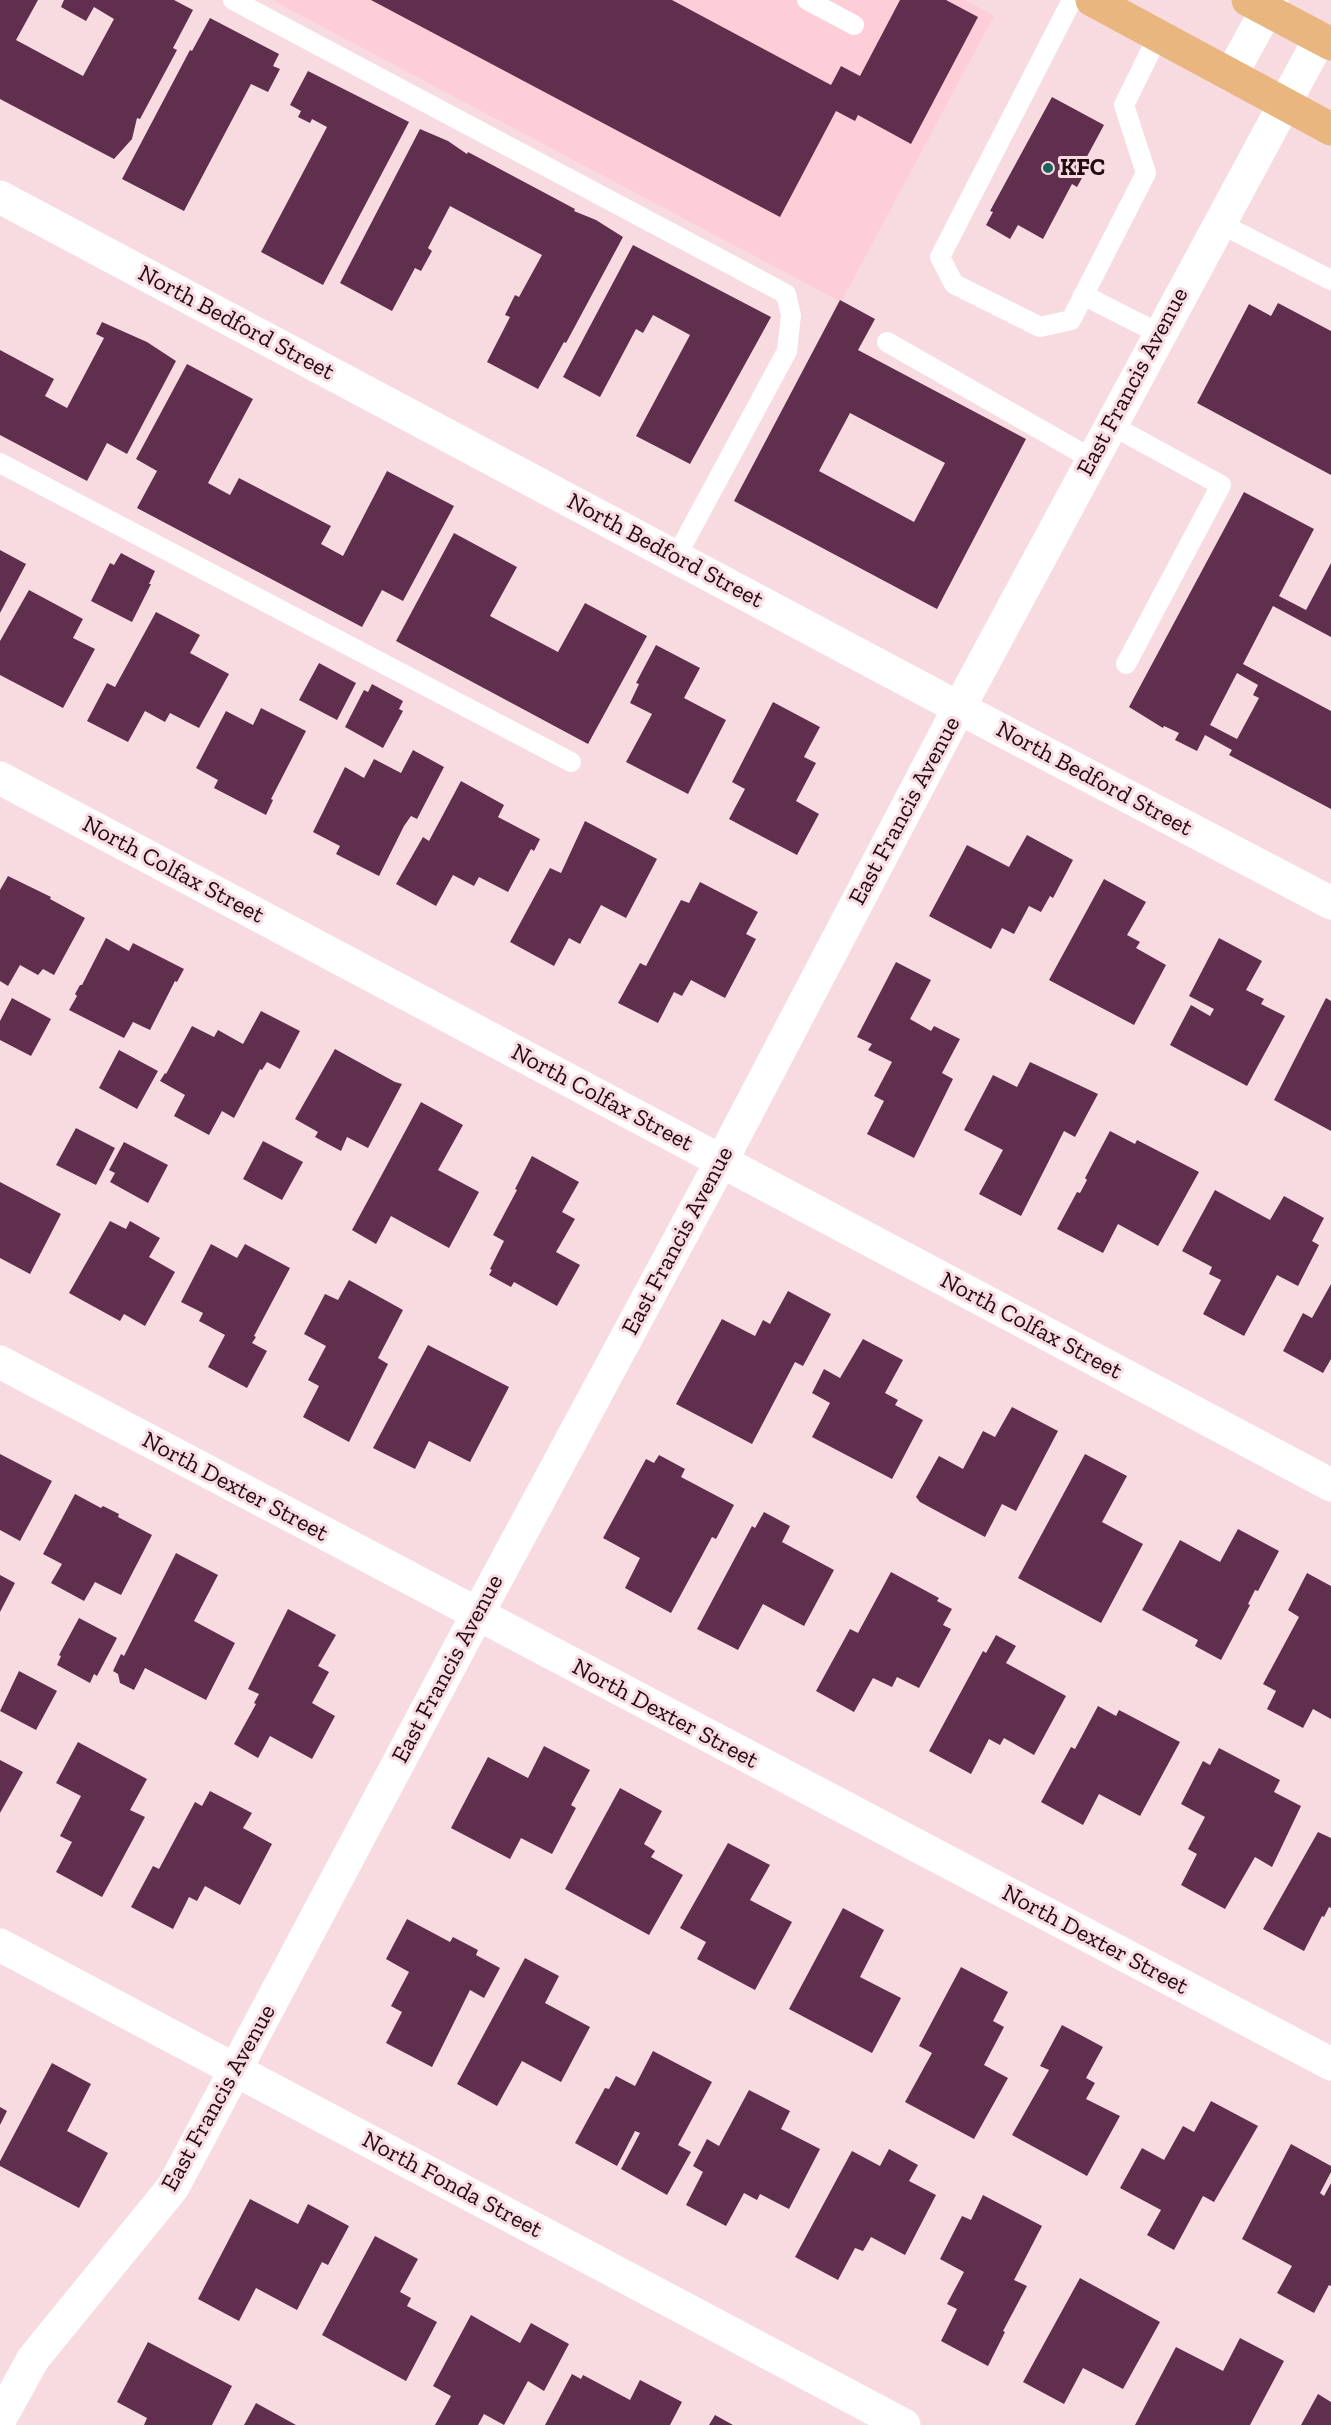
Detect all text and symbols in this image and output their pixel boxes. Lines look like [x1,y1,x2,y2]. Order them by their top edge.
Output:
place label: KFC [1060,154,1105,182]
marker: KFC [1041,161,1055,175]
street label: North Bedford Street [133,259,339,387]
street label: East Francis Avenue [1071,283,1195,481]
street label: North Bedford Street [562,487,768,615]
street label: East Francis Avenue [843,712,967,910]
street label: North Bedford Street [991,715,1197,843]
street label: North Colfax Street [77,810,269,930]
street label: North Colfax Street [506,1038,698,1158]
street label: East Francis Avenue [616,1142,740,1340]
street label: North Colfax Street [935,1266,1127,1386]
street label: North Dexter Street [137,1426,333,1548]
street label: East Francis Avenue [386,1570,510,1768]
street label: North Dexter Street [567,1653,763,1775]
street label: North Dexter Street [997,1879,1193,2001]
street label: East Francis Avenue [156,2000,282,2196]
street label: North Fonda Street [357,2125,547,2245]

